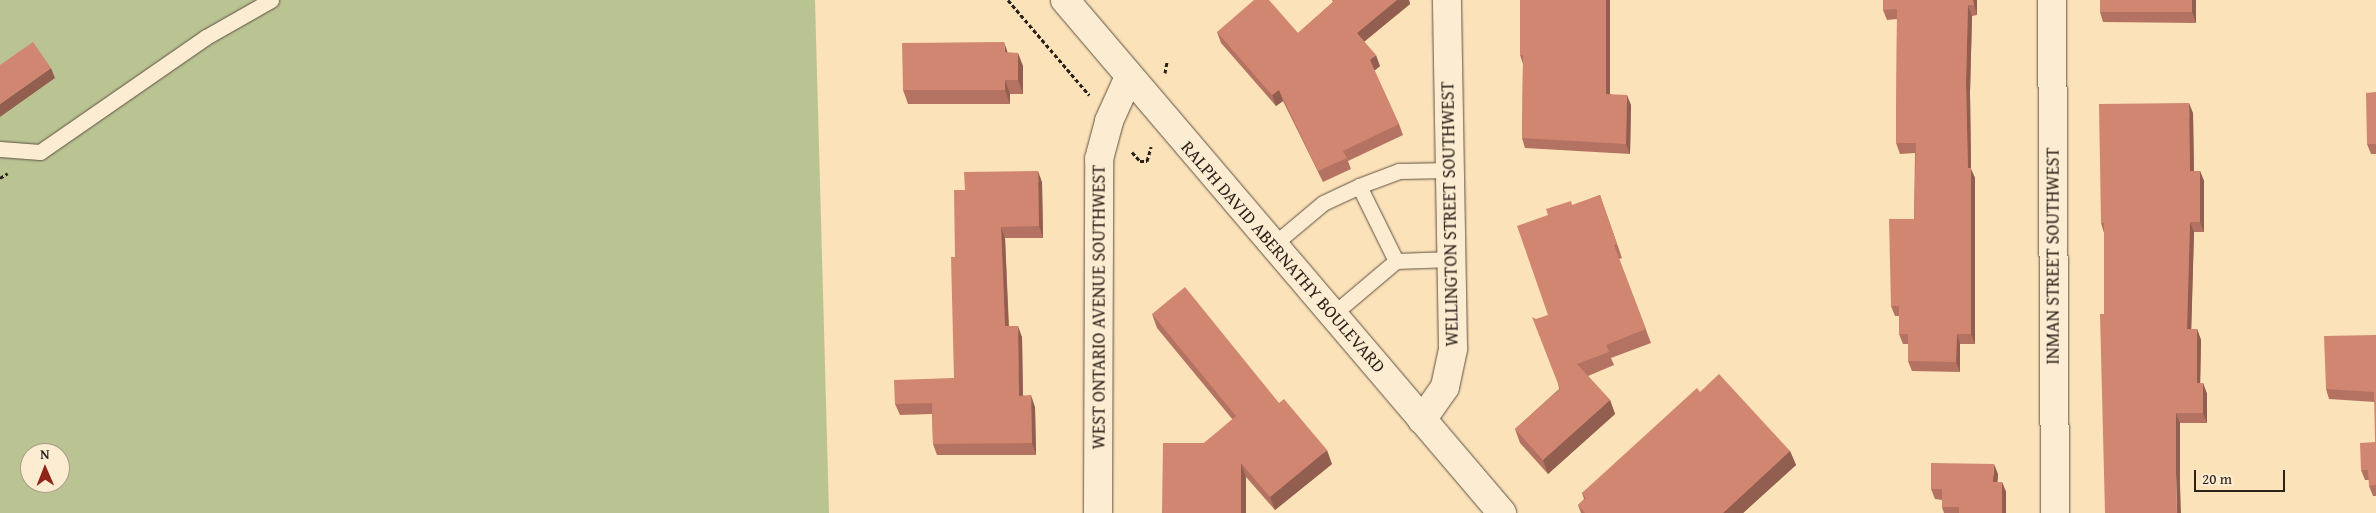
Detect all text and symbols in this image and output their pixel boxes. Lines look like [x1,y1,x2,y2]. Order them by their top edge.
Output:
street label: WELLINGTON STREET SOUTHWEST [1437,81,1463,347]
street label: RALPH DAVID ABERNATHY BOULEVARD [1176,137,1390,377]
street label: INMAN STREET SOUTHWEST [2042,147,2064,365]
street label: WEST ONTARIO AVENUE SOUTHWEST [1088,165,1110,449]
north arrow [20,443,70,493]
text: N [40,444,50,464]
scale bar [2196,460,2287,492]
text: 20 m [2202,468,2232,489]

